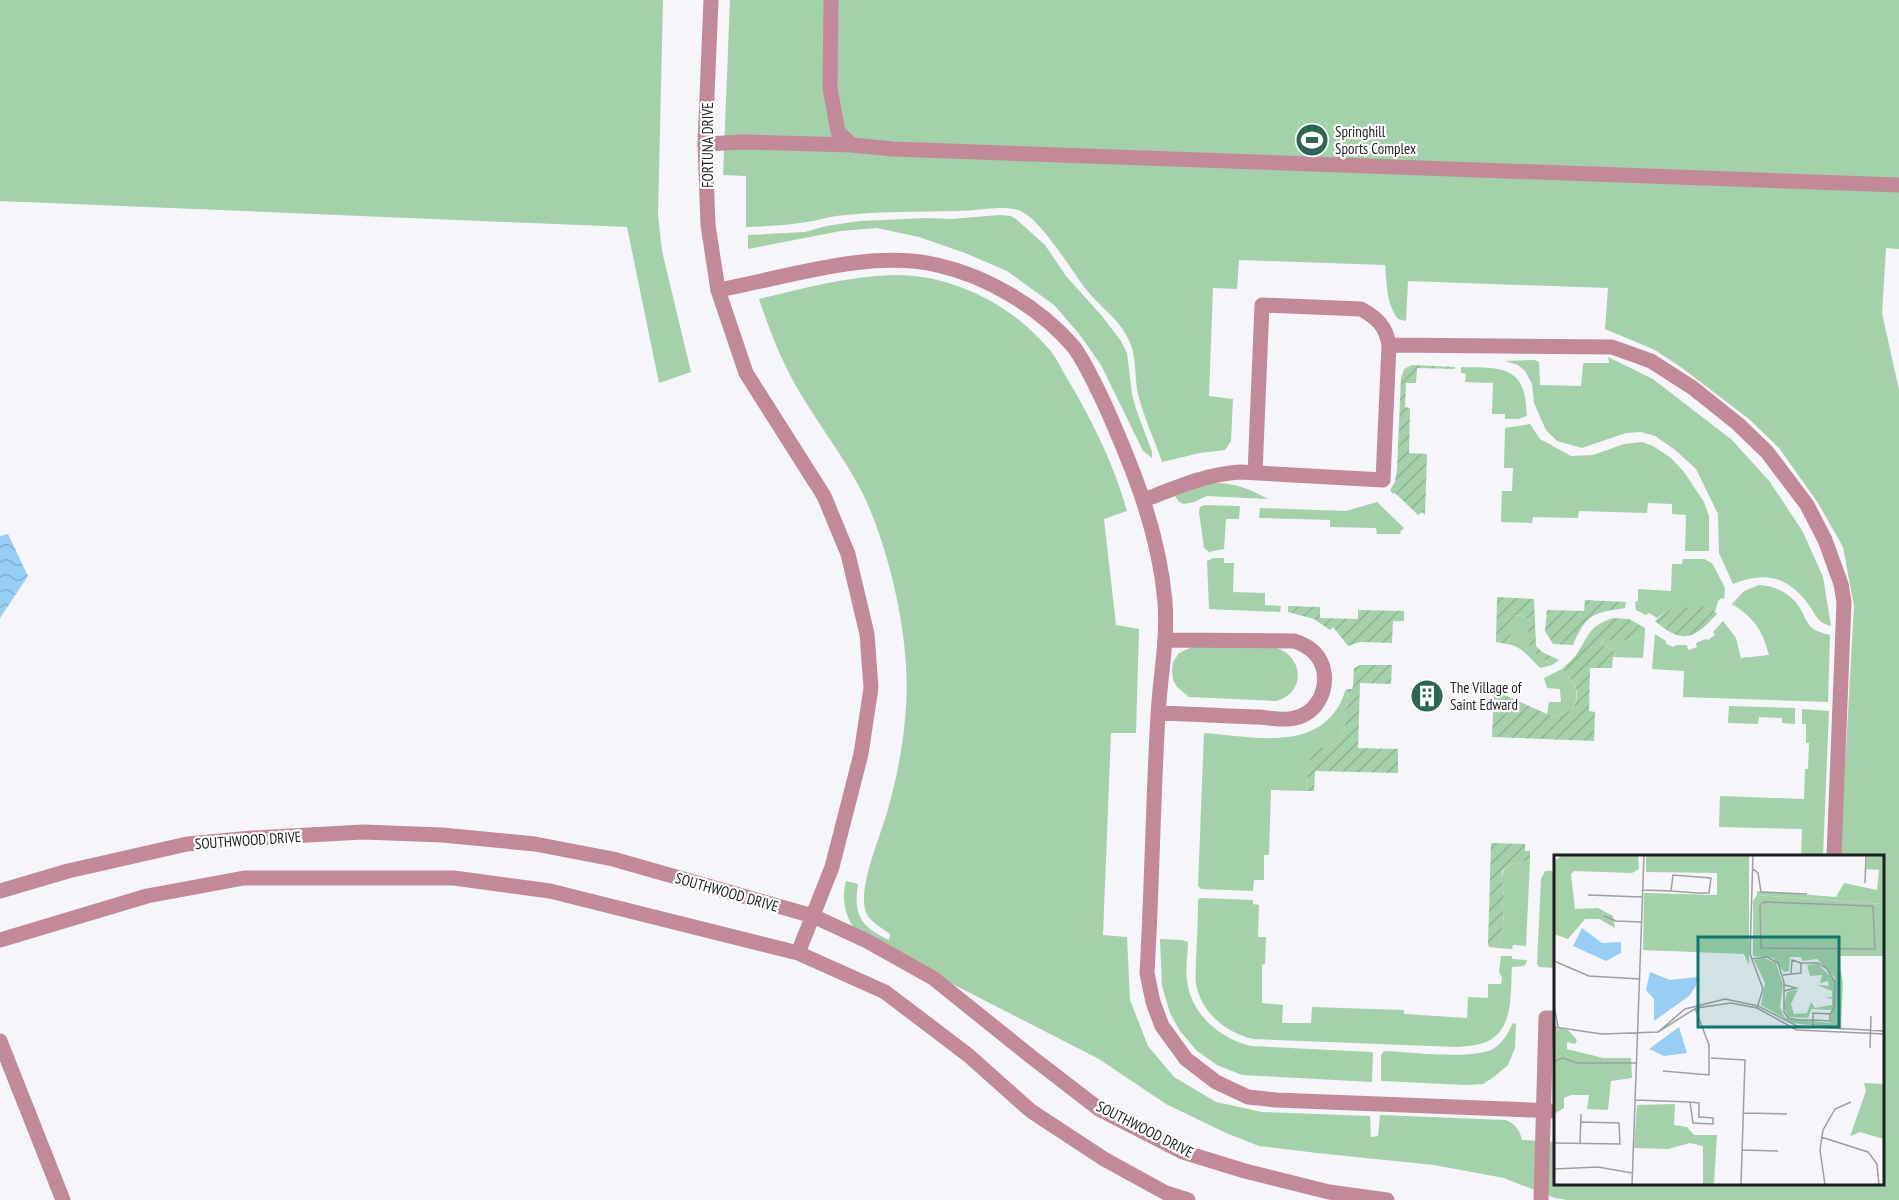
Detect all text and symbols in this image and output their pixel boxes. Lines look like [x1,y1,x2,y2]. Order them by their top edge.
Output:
street label: FORTUNA DRIVE [698,102,717,188]
sports icon: Springhill Sports Complex [1294,122,1330,158]
place label: Springhill Sports Complex [1335,122,1416,158]
building icon: The Village of Saint Edward [1409,678,1445,714]
place label: The Village of Saint Edward [1450,678,1523,714]
street label: SOUTHWOOD DRIVE [194,827,302,853]
inset map [1554,855,1884,1185]
street label: SOUTHWOOD DRIVE [673,868,781,916]
street label: SOUTHWOOD DRIVE [1093,1096,1197,1162]

